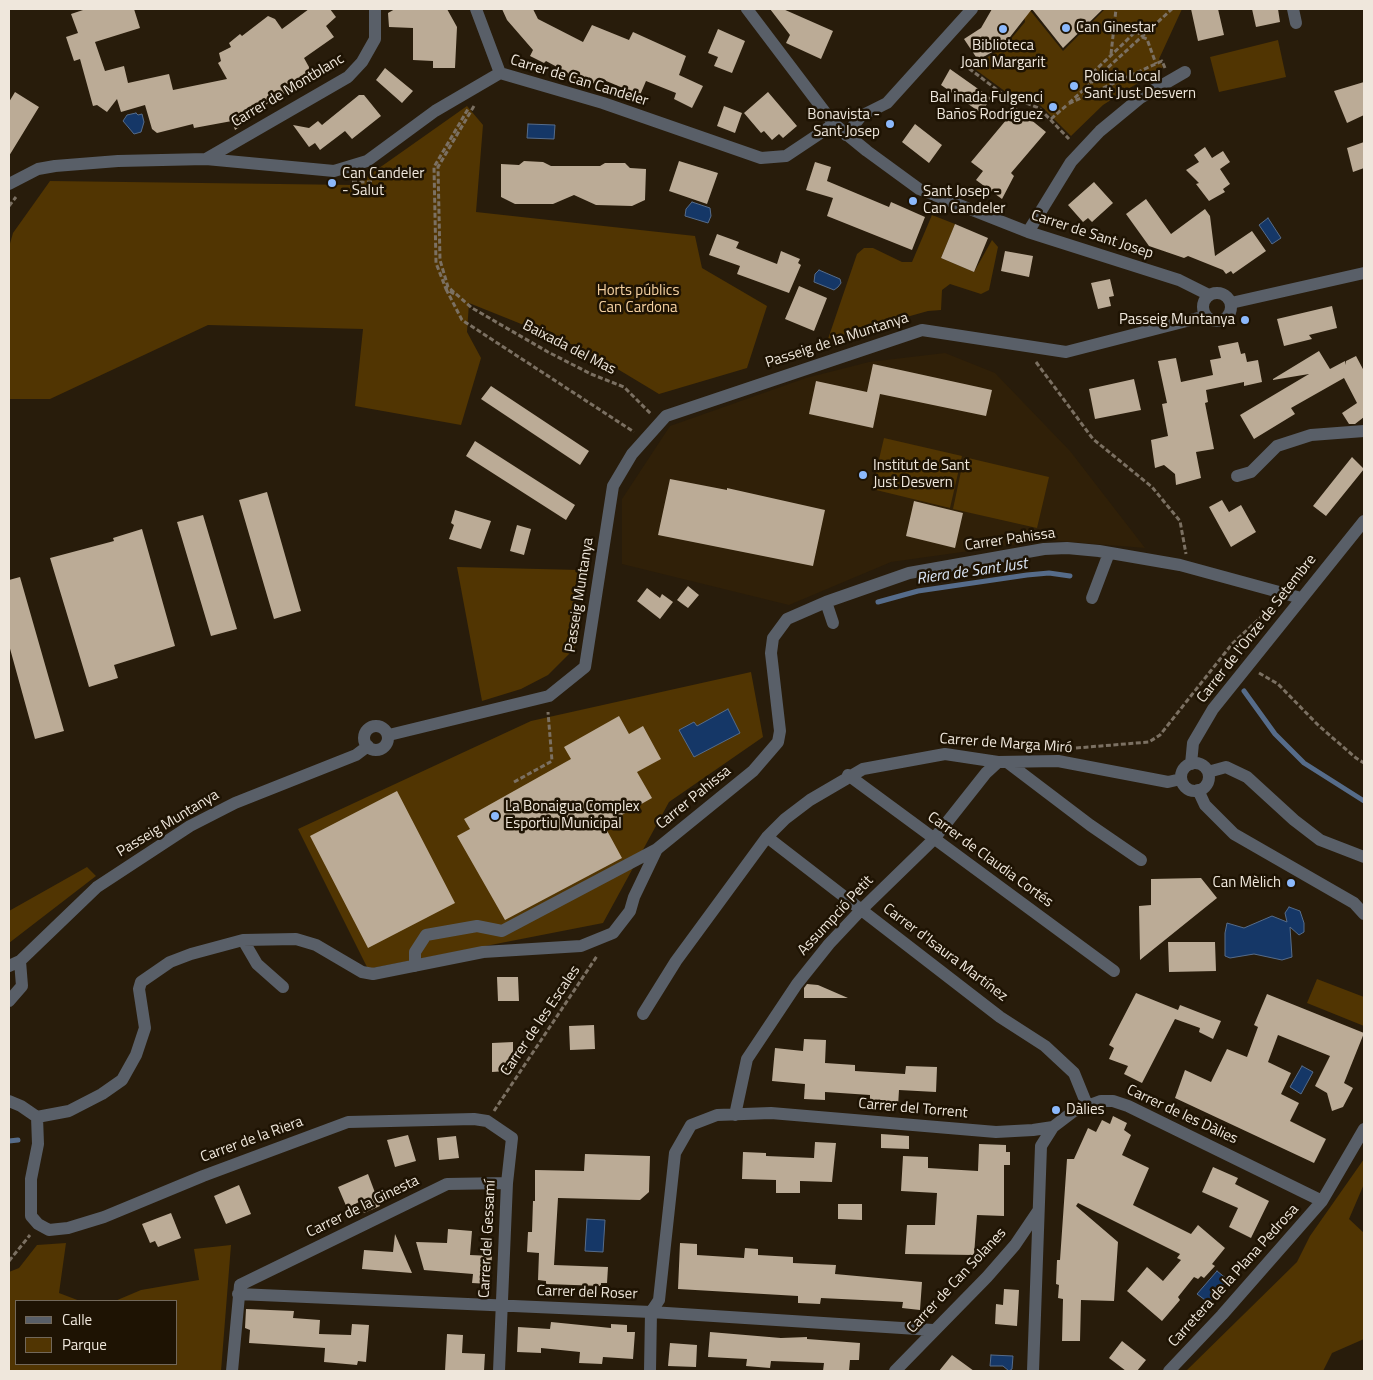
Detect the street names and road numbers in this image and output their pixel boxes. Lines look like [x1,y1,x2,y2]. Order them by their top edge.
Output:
street label: Carrer de Montblanc [229,50,347,132]
street label: Carrer de Can Candeler [508,51,650,111]
street label: Carrer de Sant Josep [1029,207,1155,263]
street label: Passeig de la Muntanya [763,309,911,373]
street label: Baixada del Mas [519,317,619,379]
street label: Carrer Pahissa [964,525,1056,555]
street label: Passeig Muntanya [562,536,598,654]
street label: Carrer de l'Onze de Setembre [1193,551,1321,707]
street label: Carrer de Marga Miró [939,730,1073,758]
street label: Carrer Pahissa [653,762,735,834]
street label: Passeig Muntanya [114,786,222,862]
street label: Carrer de Claudia Cortés [924,808,1056,912]
street label: Assumpció Petit [794,872,878,960]
street label: Carrer d'Isaura Martínez [879,900,1011,1006]
street label: Carrer de les Escales [497,962,585,1080]
street label: Carrer de les Dàlies [1124,1081,1240,1149]
street label: Carrer del Torrent [858,1095,968,1123]
street label: Carrer de la Riera [198,1113,306,1167]
street label: Carrer de la Ginesta [304,1172,422,1242]
street label: Carrer del Gessamí [476,1179,500,1299]
street label: Carretera de la Plana Pedrosa [1165,1201,1303,1351]
street label: Carrer de Can Solanes [904,1225,1010,1337]
street label: Carrer del Roser [536,1282,638,1304]

